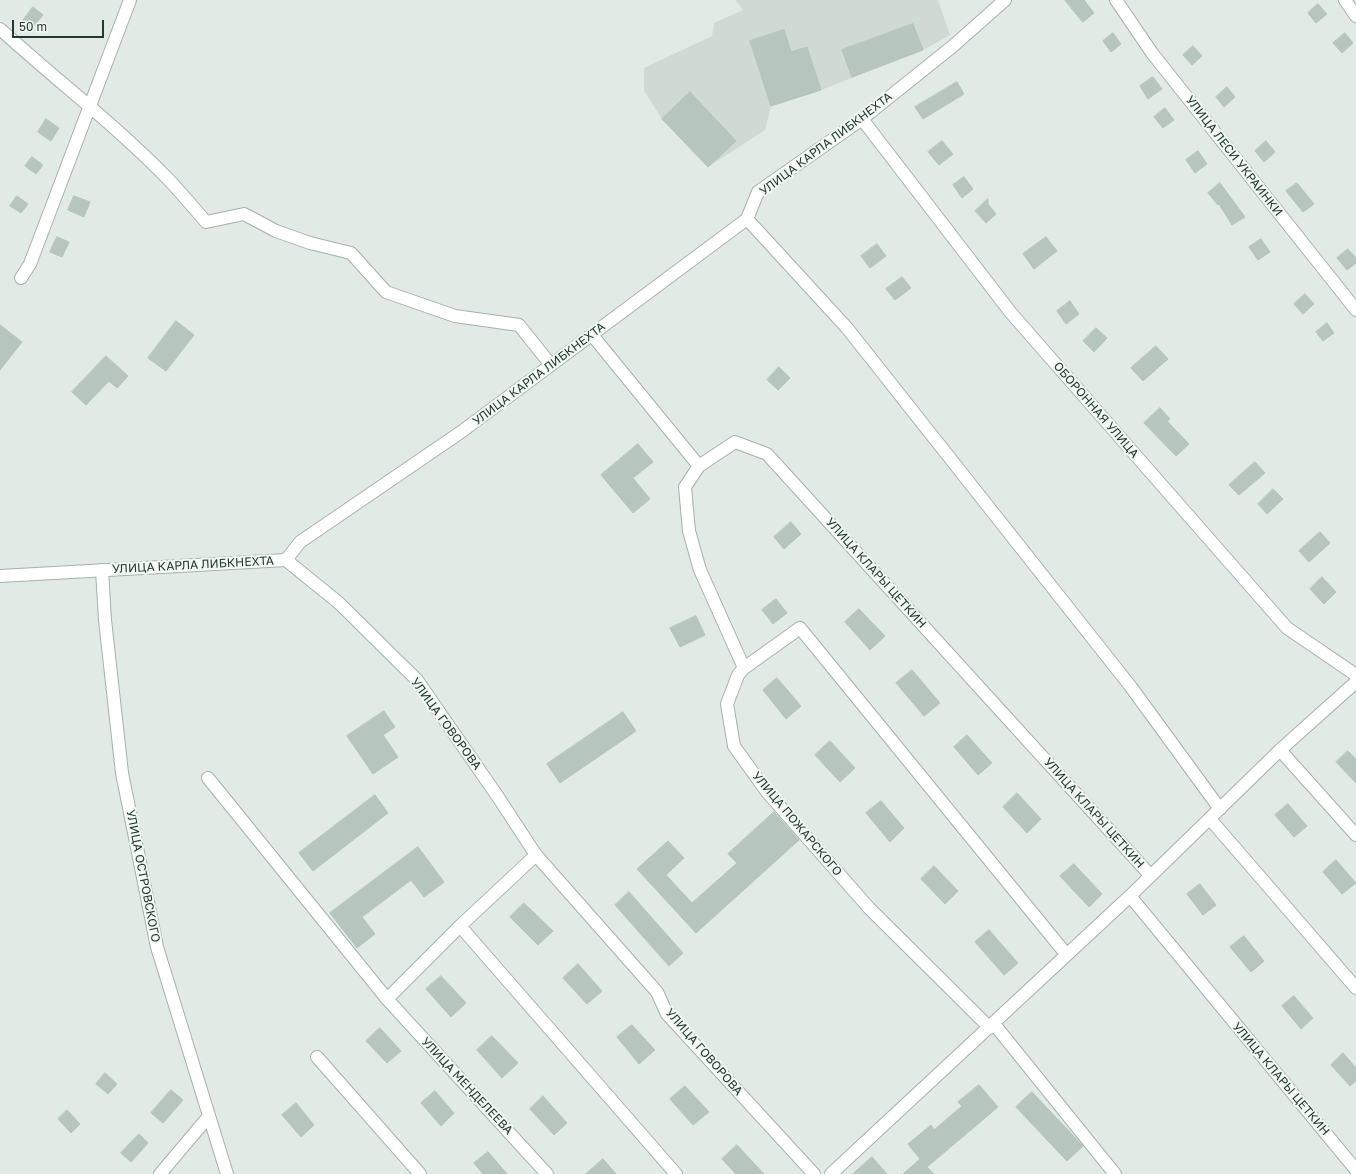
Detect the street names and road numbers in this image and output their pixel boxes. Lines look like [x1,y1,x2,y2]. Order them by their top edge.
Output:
street label: УЛИЦА КАРЛА ЛИБКНЕХТА [757,89,895,199]
street label: УЛИЦА ЛЕСИ УКРАИНКИ [1183,93,1285,219]
street label: УЛИЦА КАРЛА ЛИБКНЕХТА [470,319,608,429]
street label: ОБОРОННАЯ УЛИЦА [1050,359,1142,461]
street label: УЛИЦА КЛАРЫ ЦЕТКИН [823,515,929,631]
street label: УЛИЦА КАРЛА ЛИБКНЕХТА [112,554,274,576]
street label: УЛИЦА ГОВОРОВА [408,675,484,773]
street label: УЛИЦА КЛАРЫ ЦЕТКИН [1041,755,1147,871]
street label: УЛИЦА ПОЖАРСКОГО [749,769,845,879]
street label: УЛИЦА ОСТРОВСКОГО [123,808,163,944]
street label: УЛИЦА ГОВОРОВА [662,1006,746,1098]
street label: УЛИЦА КЛАРЫ ЦЕТКИН [1229,1020,1333,1138]
street label: УЛИЦА МЕНДЕЛЕЕВА [418,1034,516,1138]

